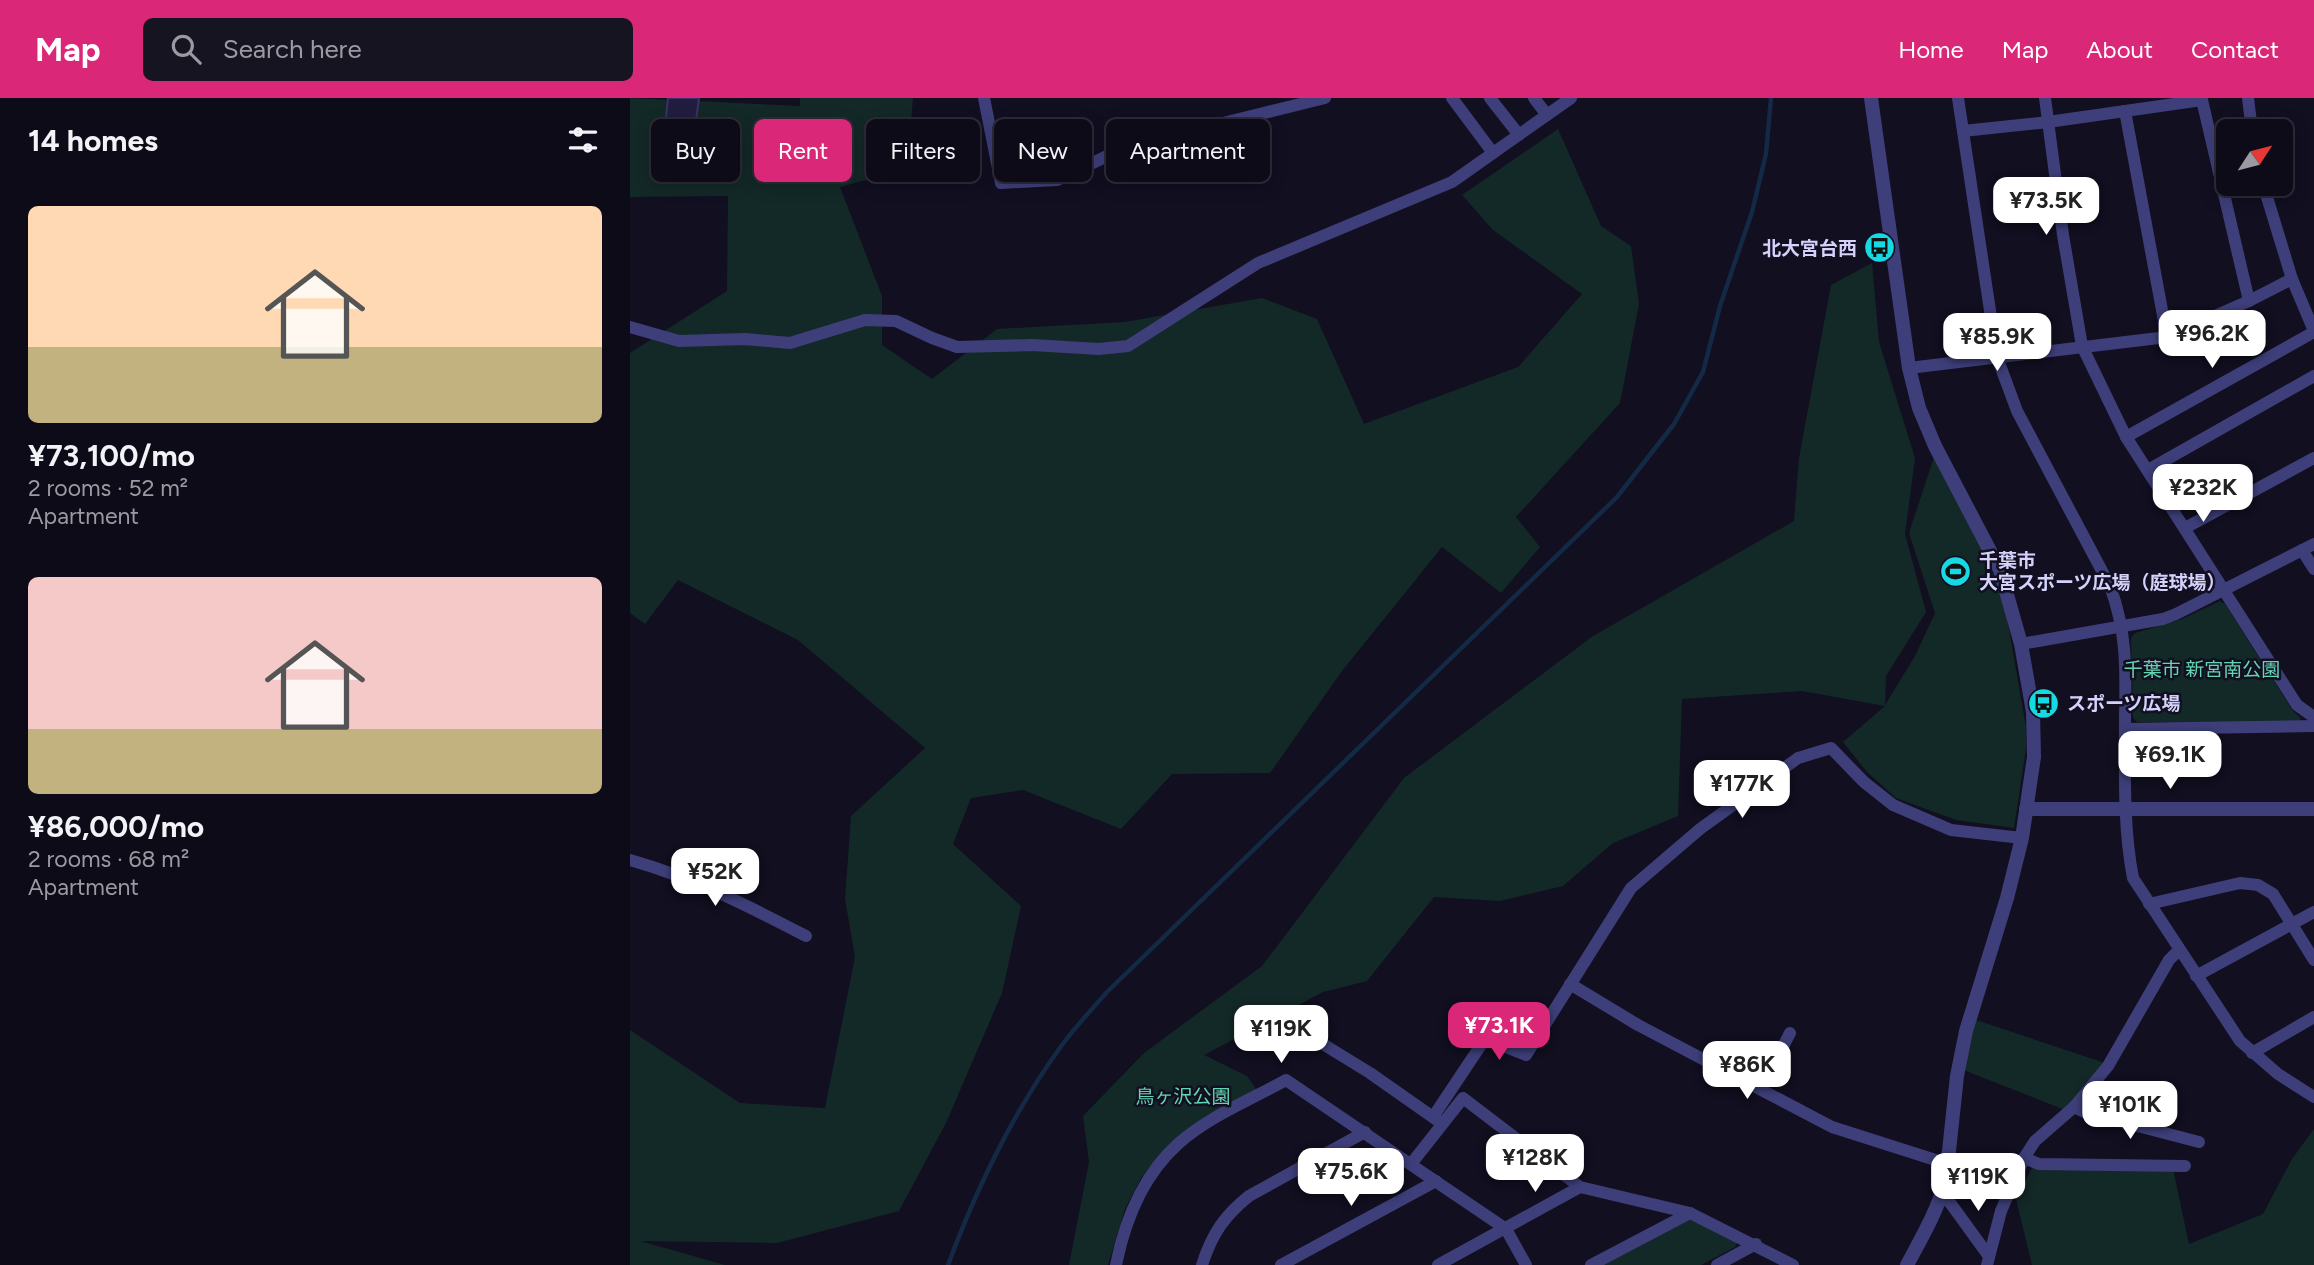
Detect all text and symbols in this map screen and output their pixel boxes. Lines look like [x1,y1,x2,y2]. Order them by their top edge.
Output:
search box [143,18,633,81]
text: Map [35,30,101,69]
icon: search [167,30,205,68]
text: Search here [223,33,362,65]
text: Home [1898,35,1964,64]
text: Map [2002,35,2048,64]
text: About [2086,35,2153,64]
text: Contact [2191,35,2279,64]
chip: Buy [651,119,740,182]
chip: Rent [754,119,852,182]
chip: Filters [866,119,980,182]
chip: New [994,119,1092,182]
chip: Apartment [1106,119,1270,182]
north arrow [2216,119,2292,196]
map controls [2216,119,2293,196]
icon: filters [564,121,602,159]
text: 14 homes [28,122,158,159]
pin: ¥73.5K [1989,178,2103,237]
text: ¥73.5K [2009,186,2083,214]
bus stop icon: 北大宮台西 [1863,231,1897,265]
place label: 北大宮台西 [1762,237,1857,260]
icon: home [252,251,378,377]
pin: ¥96.2K [2155,310,2269,370]
pin: ¥85.9K [1940,314,2054,373]
text: ¥96.2K [2175,319,2249,347]
text: ¥85.9K [1959,322,2035,350]
text: ¥73,100/mo [28,437,195,474]
pin: ¥232K [2154,464,2252,524]
text: ¥232K [2169,473,2237,501]
text: 2 rooms · 52 m² [28,474,188,502]
text: Apartment [28,502,139,530]
place label: 千葉市 大宮スポーツ広場（庭球場） [1979,549,2226,594]
sports icon: 千葉市 大宮スポーツ広場（庭球場） [1939,554,1973,588]
icon: home [252,622,378,748]
park label: 千葉市 新宮南公園 [2124,658,2280,681]
bus stop icon: スポーツ広場 [2027,686,2061,720]
place label: スポーツ広場 [2067,692,2181,715]
pin: ¥69.1K [2113,732,2227,791]
text: ¥69.1K [2134,740,2206,768]
pin: ¥177K [1693,760,1791,820]
text: ¥177K [1710,769,1774,797]
text: ¥86,000/mo [28,808,204,845]
text: 2 rooms · 68 m² [28,845,189,873]
pin: ¥52K [674,848,756,908]
text: ¥52K [687,857,743,885]
text: Apartment [28,873,139,901]
pin: ¥73.1K [1442,1002,1556,1062]
pin: ¥119K [1232,1006,1330,1065]
text: ¥73.1K [1464,1011,1534,1039]
text: ¥119K [1250,1014,1312,1042]
pin: ¥86K [1706,1042,1788,1101]
text: ¥86K [1719,1050,1775,1078]
pin: ¥101K [2081,1082,2179,1141]
park label: 鳥ヶ沢公園 [1135,1085,1231,1108]
text: ¥101K [2098,1090,2162,1118]
pin: ¥128K [1486,1134,1584,1194]
text: ¥128K [1502,1143,1568,1171]
pin: ¥75.6K [1294,1148,1408,1208]
pin: ¥119K [1929,1154,2027,1213]
text: ¥75.6K [1314,1157,1388,1185]
text: ¥119K [1947,1162,2009,1190]

